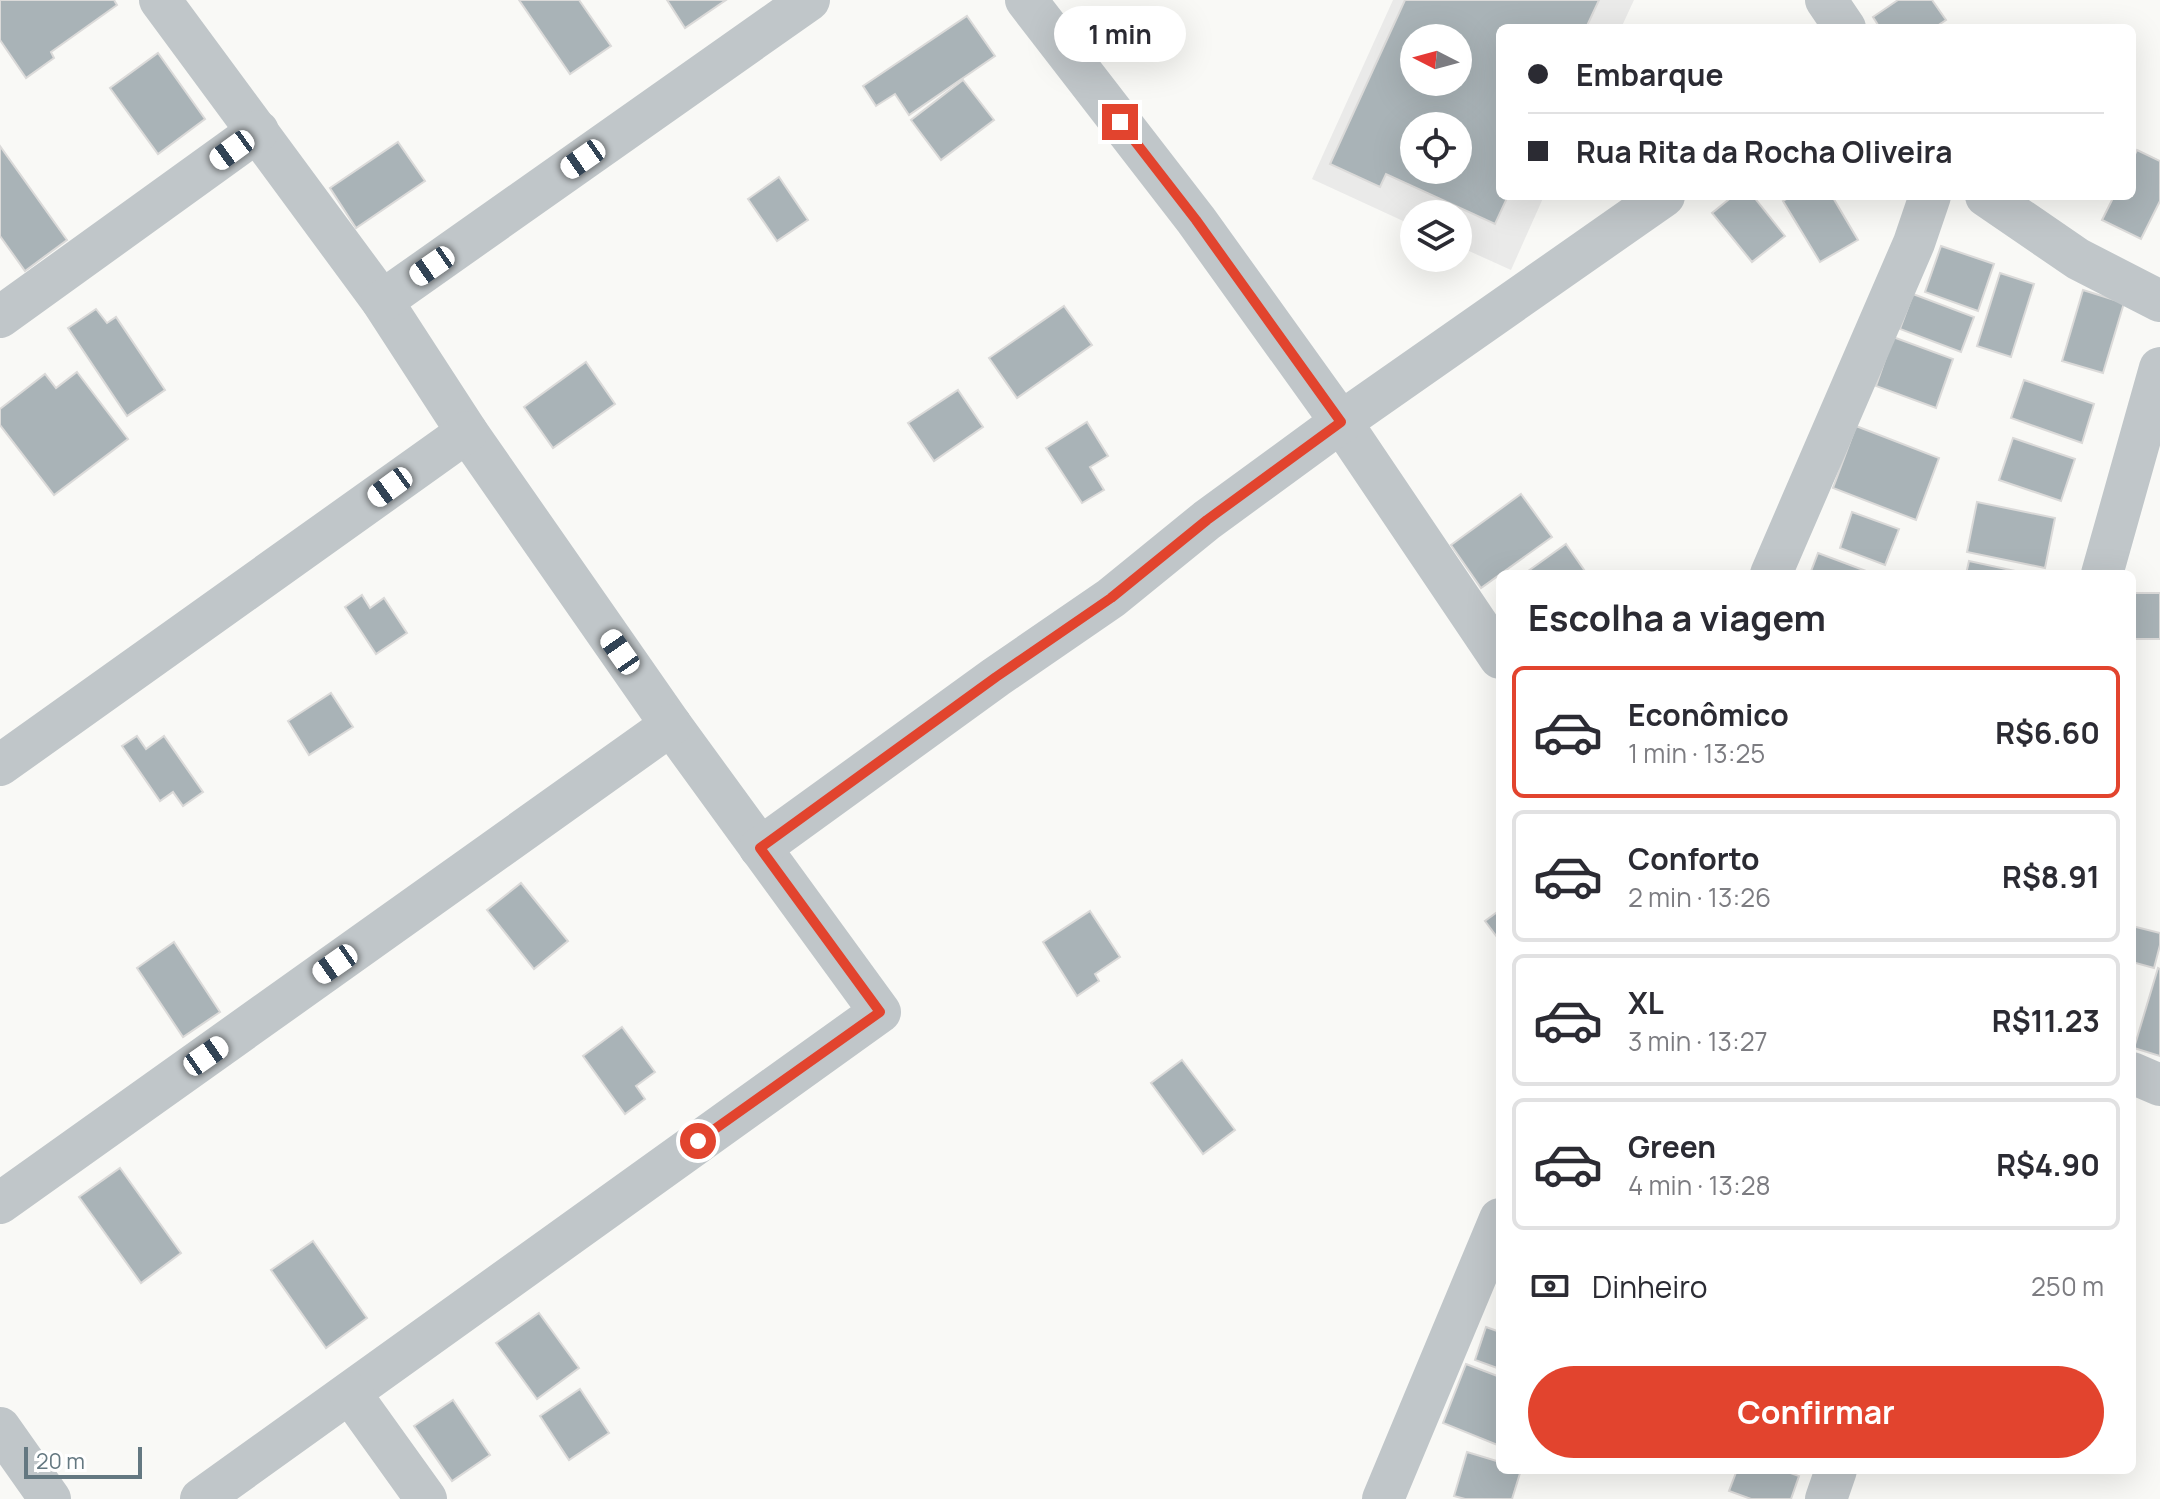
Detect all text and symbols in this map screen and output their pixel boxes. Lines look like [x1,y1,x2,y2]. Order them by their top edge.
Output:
callout: 1 min [1054,6,1186,62]
text: 1 min [1088,16,1152,52]
north arrow [1400,24,1472,96]
map controls [1400,24,1472,272]
text: Embarque [1576,54,1724,95]
route end [1102,104,1138,140]
button: locate [1400,112,1472,184]
car [206,126,258,174]
text: Rua Rita da Rocha Oliveira [1576,131,1952,172]
car [556,135,610,183]
button: layers [1400,200,1472,272]
car [405,242,459,290]
car [364,463,416,511]
text: Escolha a viagem [1528,593,1826,642]
car [596,625,644,679]
text: Econômico [1628,694,1789,735]
icon: car [1532,696,1604,768]
text: R$6.60 [1995,712,2100,753]
text: 1 min · 13:25 [1628,735,1765,771]
text: Conforto [1628,838,1759,879]
icon: car [1532,840,1604,912]
text: R$8.91 [2002,856,2100,897]
text: 2 min · 13:26 [1628,879,1771,915]
car [308,940,362,988]
text: XL [1628,982,1664,1023]
icon: car [1532,984,1604,1056]
text: R$11.23 [1992,1000,2100,1041]
text: 3 min · 13:27 [1628,1023,1768,1059]
car [179,1032,233,1080]
route start [680,1123,716,1159]
text: Green [1628,1126,1716,1167]
icon: car [1532,1128,1604,1200]
text: R$4.90 [1996,1144,2100,1185]
text: 4 min · 13:28 [1628,1167,1771,1203]
icon: cash [1528,1264,1572,1308]
text: Dinheiro [1592,1266,1708,1307]
text: 250 m [2031,1268,2104,1304]
button: Confirmar [1528,1366,2104,1458]
scale bar [24,1443,142,1479]
text: 20 m [36,1446,85,1476]

